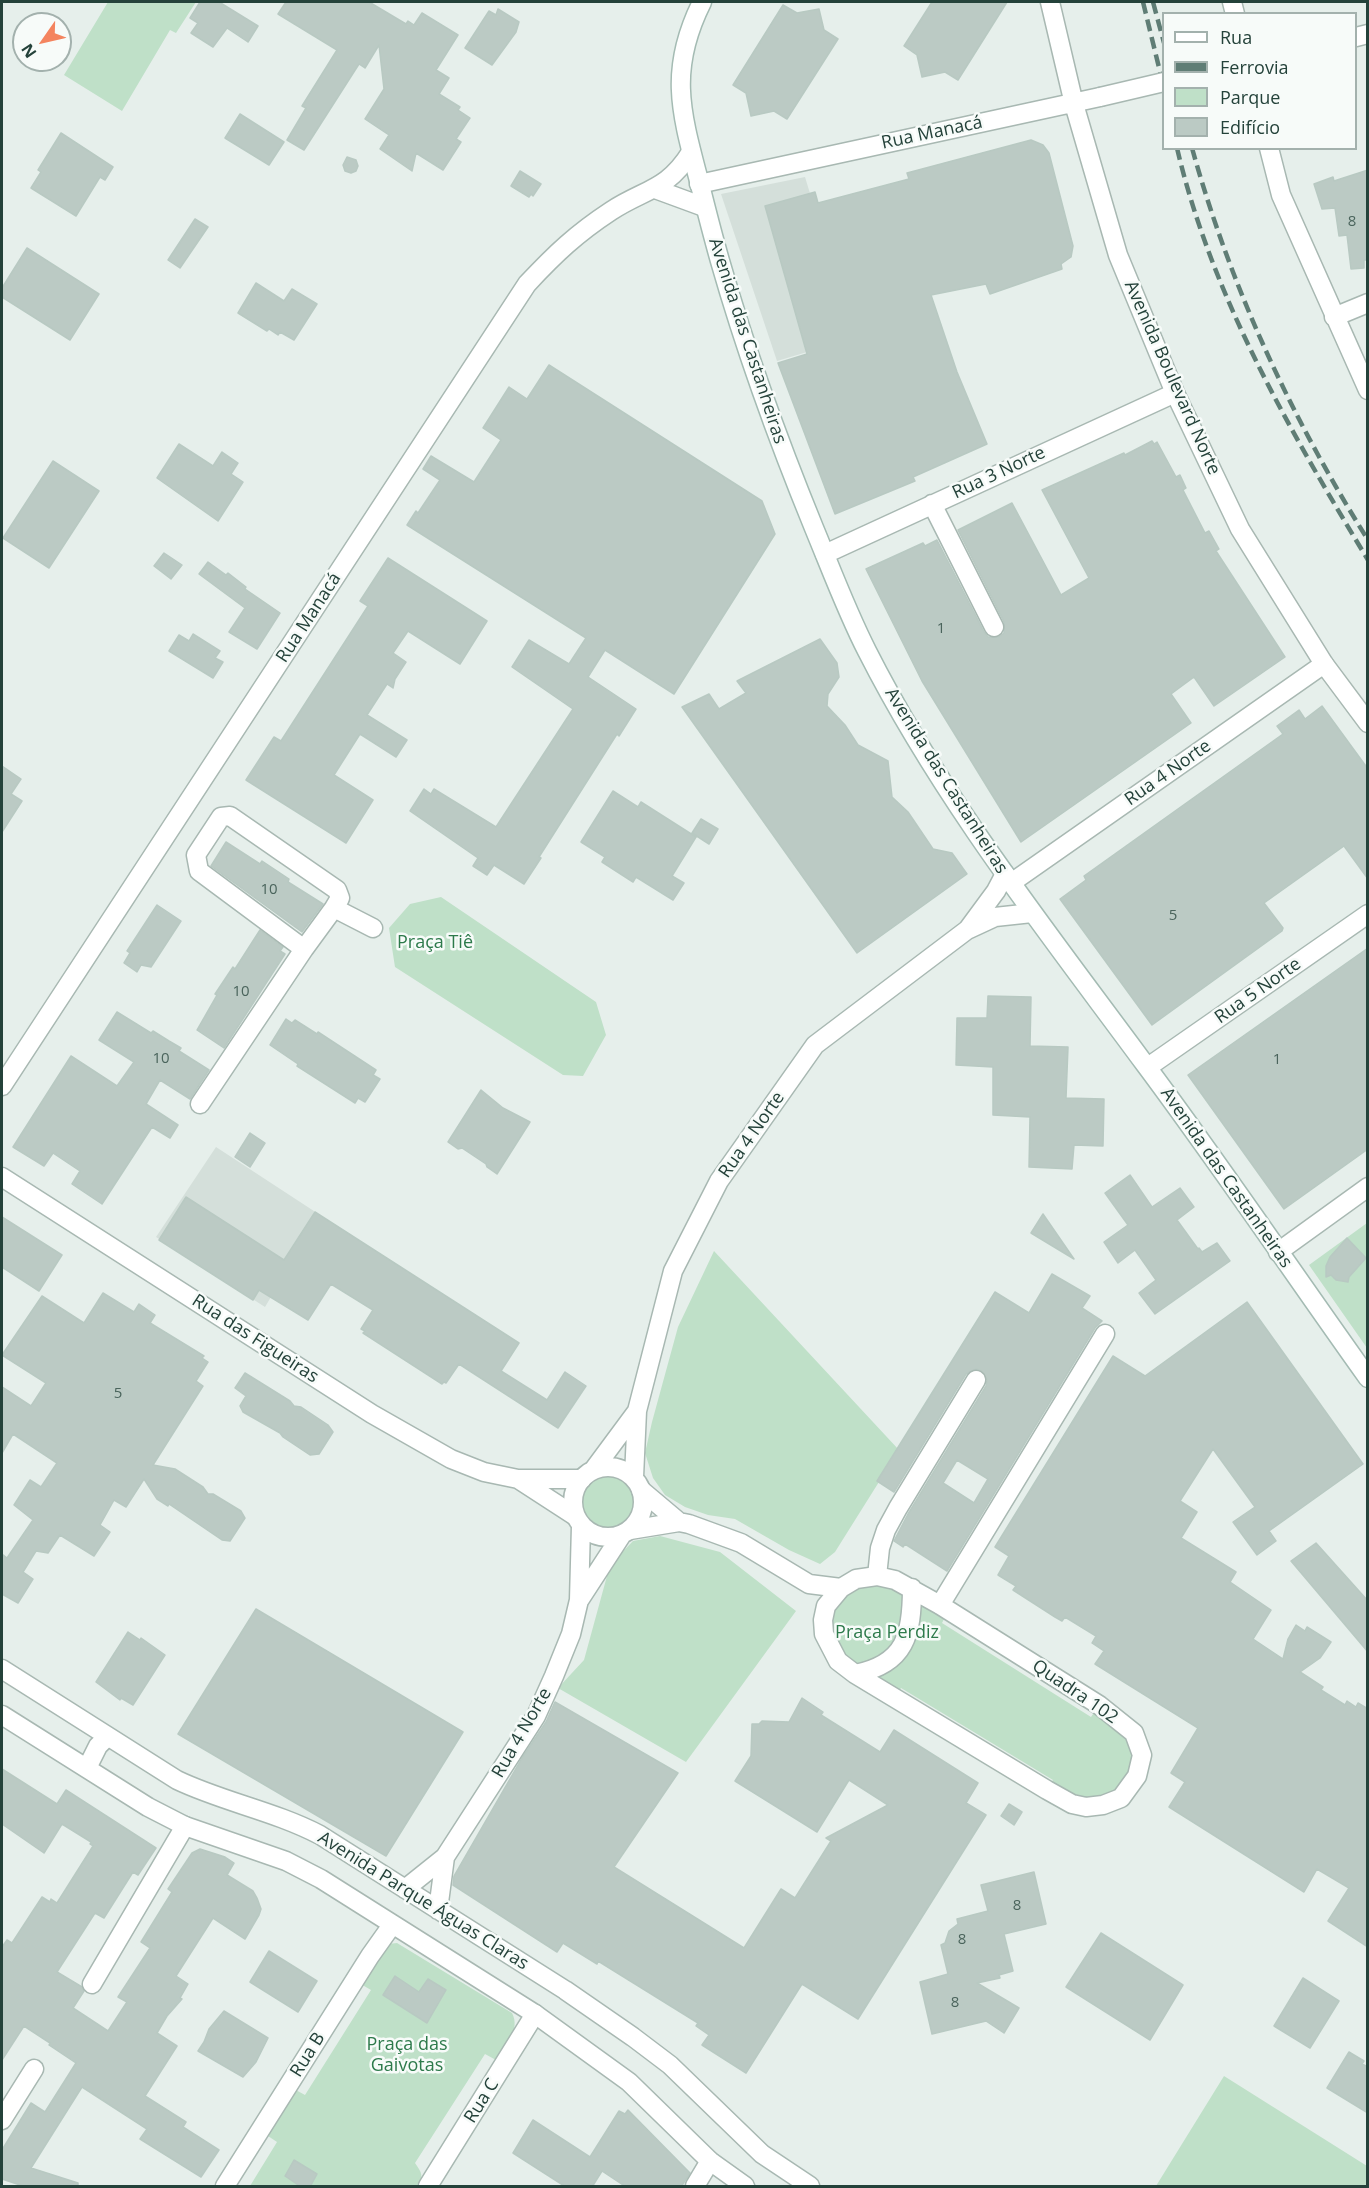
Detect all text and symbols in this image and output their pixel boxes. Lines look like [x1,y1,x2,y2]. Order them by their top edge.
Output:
north arrow [12,12,72,72]
legend [1162,12,1357,150]
text: Rua [1220,25,1252,49]
text: N [16,39,41,62]
text: Ferrovia [1220,55,1288,79]
text: Parque [1220,85,1280,109]
street label: Rua Manacá [880,112,984,154]
text: Edifício [1220,115,1280,139]
house number: 8 [1348,213,1356,231]
street label: Avenida das Castanheiras [704,235,790,447]
street label: Avenida Boulevard Norte [1119,278,1225,478]
street label: Rua 3 Norte [949,442,1049,504]
street label: Rua Manacá [272,569,346,667]
house number: 1 [937,620,945,638]
street label: Avenida das Castanheiras [880,684,1012,878]
street label: Rua 4 Norte [1121,735,1215,811]
house number: 10 [260,881,278,899]
house number: 5 [1169,907,1177,925]
park label: Praça Tiê [397,932,473,954]
street label: Rua 5 Norte [1211,953,1305,1029]
house number: 10 [232,983,250,1001]
house number: 10 [152,1050,170,1068]
house number: 1 [1273,1051,1281,1069]
street label: Avenida das Castanheiras [1155,1084,1297,1272]
street label: Rua 4 Norte [714,1088,790,1182]
street label: Rua das Figueiras [188,1290,322,1388]
house number: 5 [114,1385,122,1403]
park label: Praça Perdiz [835,1622,939,1644]
street label: Quadra 102 [1028,1655,1122,1729]
street label: Rua 4 Norte [488,1684,556,1782]
street label: Avenida Parque Águas Claras [314,1827,532,1975]
house number: 8 [1013,1897,1021,1915]
house number: 8 [958,1931,966,1949]
house number: 8 [951,1994,959,2012]
street label: Rua B [286,2029,330,2081]
park label: Praça das Gaivotas [366,2034,448,2076]
street label: Rua C [460,2075,504,2127]

